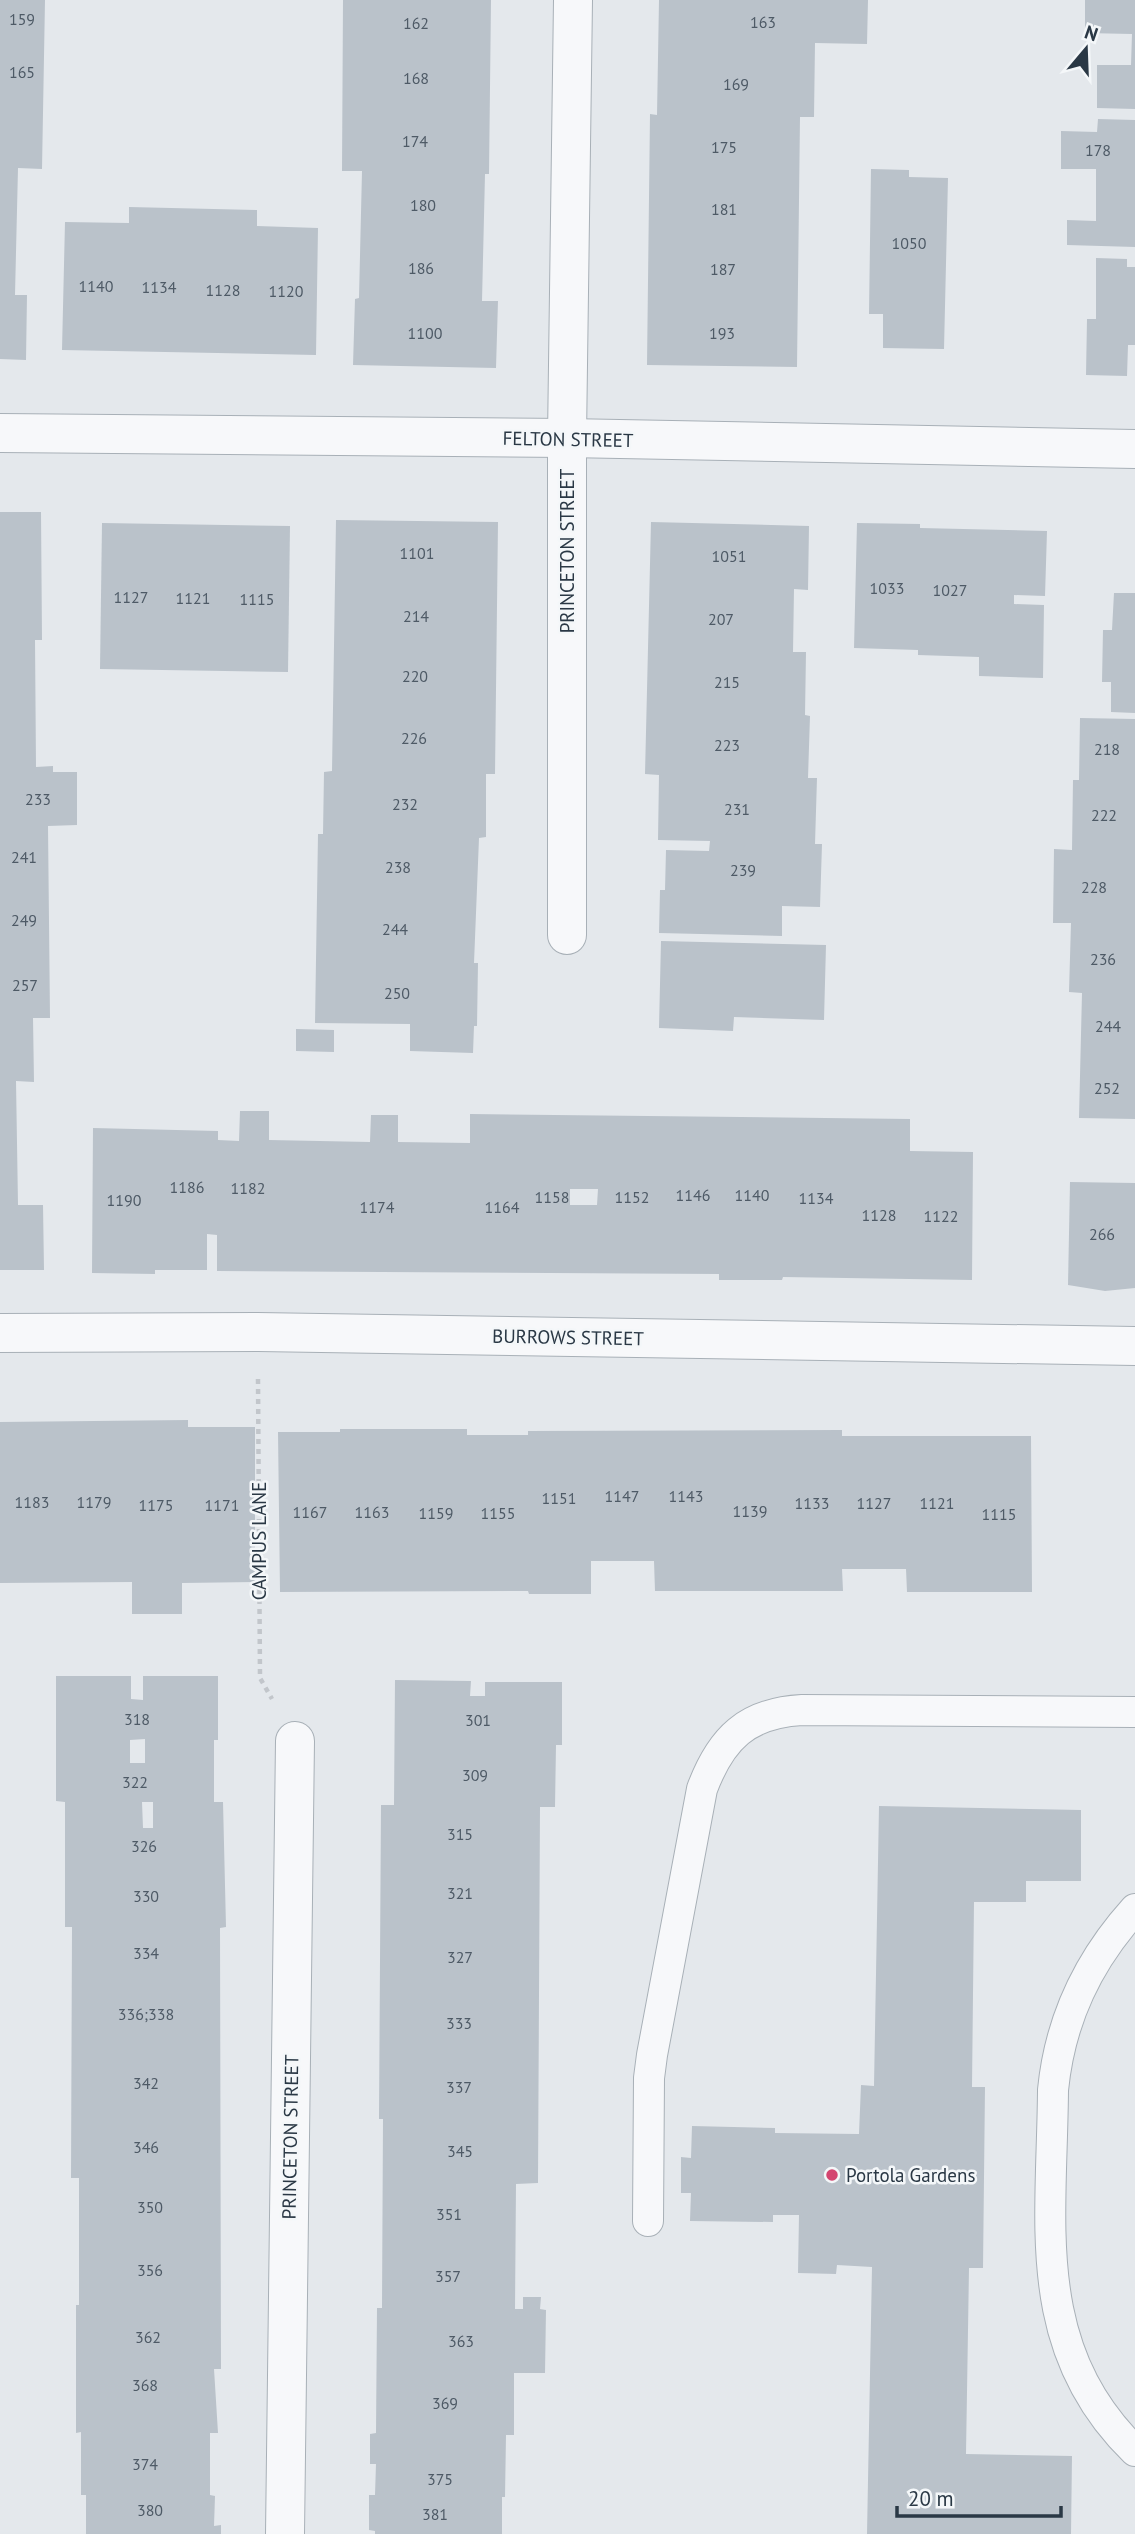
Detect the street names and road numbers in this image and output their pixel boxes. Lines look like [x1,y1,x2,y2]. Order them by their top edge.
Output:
street label: FELTON STREET [502,426,634,452]
street label: PRINCETON STREET [555,468,579,633]
street label: BURROWS STREET [492,1324,644,1350]
street label: CAMPUS LANE [247,1482,271,1600]
street label: PRINCETON STREET [277,2054,303,2220]

